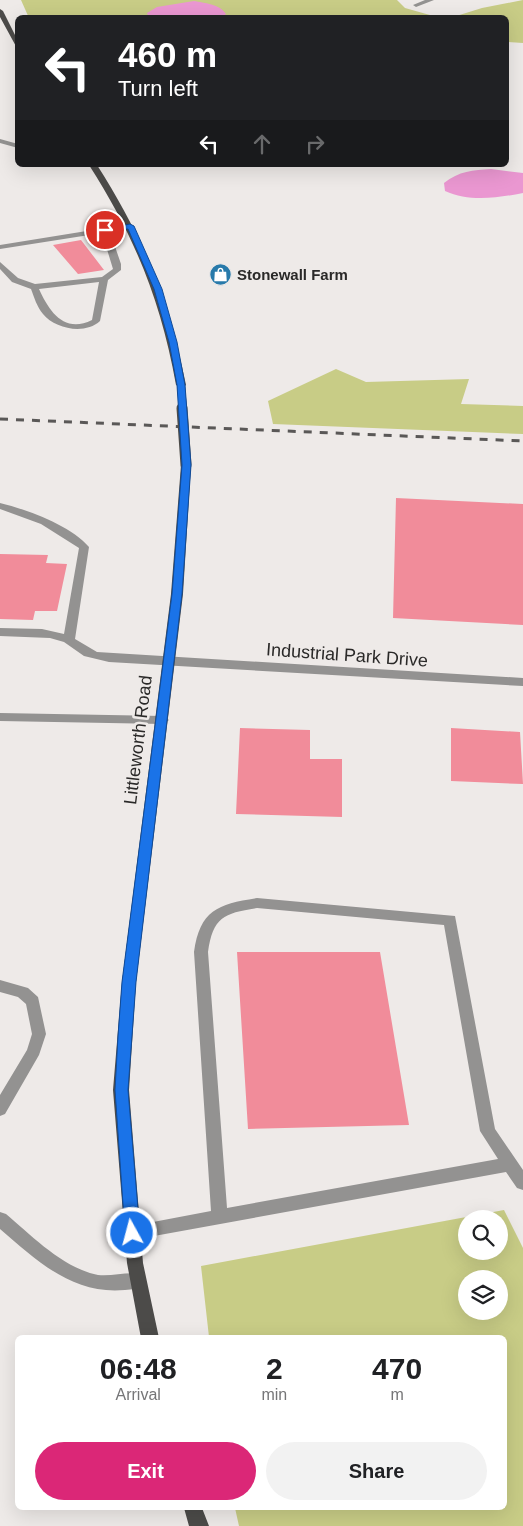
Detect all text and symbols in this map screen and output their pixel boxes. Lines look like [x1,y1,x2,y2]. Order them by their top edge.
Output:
icon: left [35,35,100,100]
text: 460 m [118,35,217,74]
text: Turn left [118,76,198,101]
icon: left [195,130,223,158]
icon: ahead [248,130,276,158]
icon: right [301,130,329,158]
pin [84,209,126,251]
icon: arrive [91,216,119,244]
shop icon: Stonewall Farm [209,263,233,287]
place label: Stonewall Farm [237,266,348,283]
street label: Industrial Park Drive [265,639,429,671]
street label: Littleworth Road [120,674,156,806]
position arrow [105,1206,157,1258]
map controls [458,1210,508,1320]
button: search [458,1210,508,1260]
button: layers [458,1270,508,1320]
text: 06:48 [100,1352,177,1385]
text: 2 [266,1352,283,1385]
text: 470 [372,1352,422,1385]
text: Arrival [116,1386,161,1403]
text: min [261,1386,287,1403]
text: m [390,1386,404,1403]
button: Exit [35,1442,256,1500]
button: Share [266,1442,487,1500]

